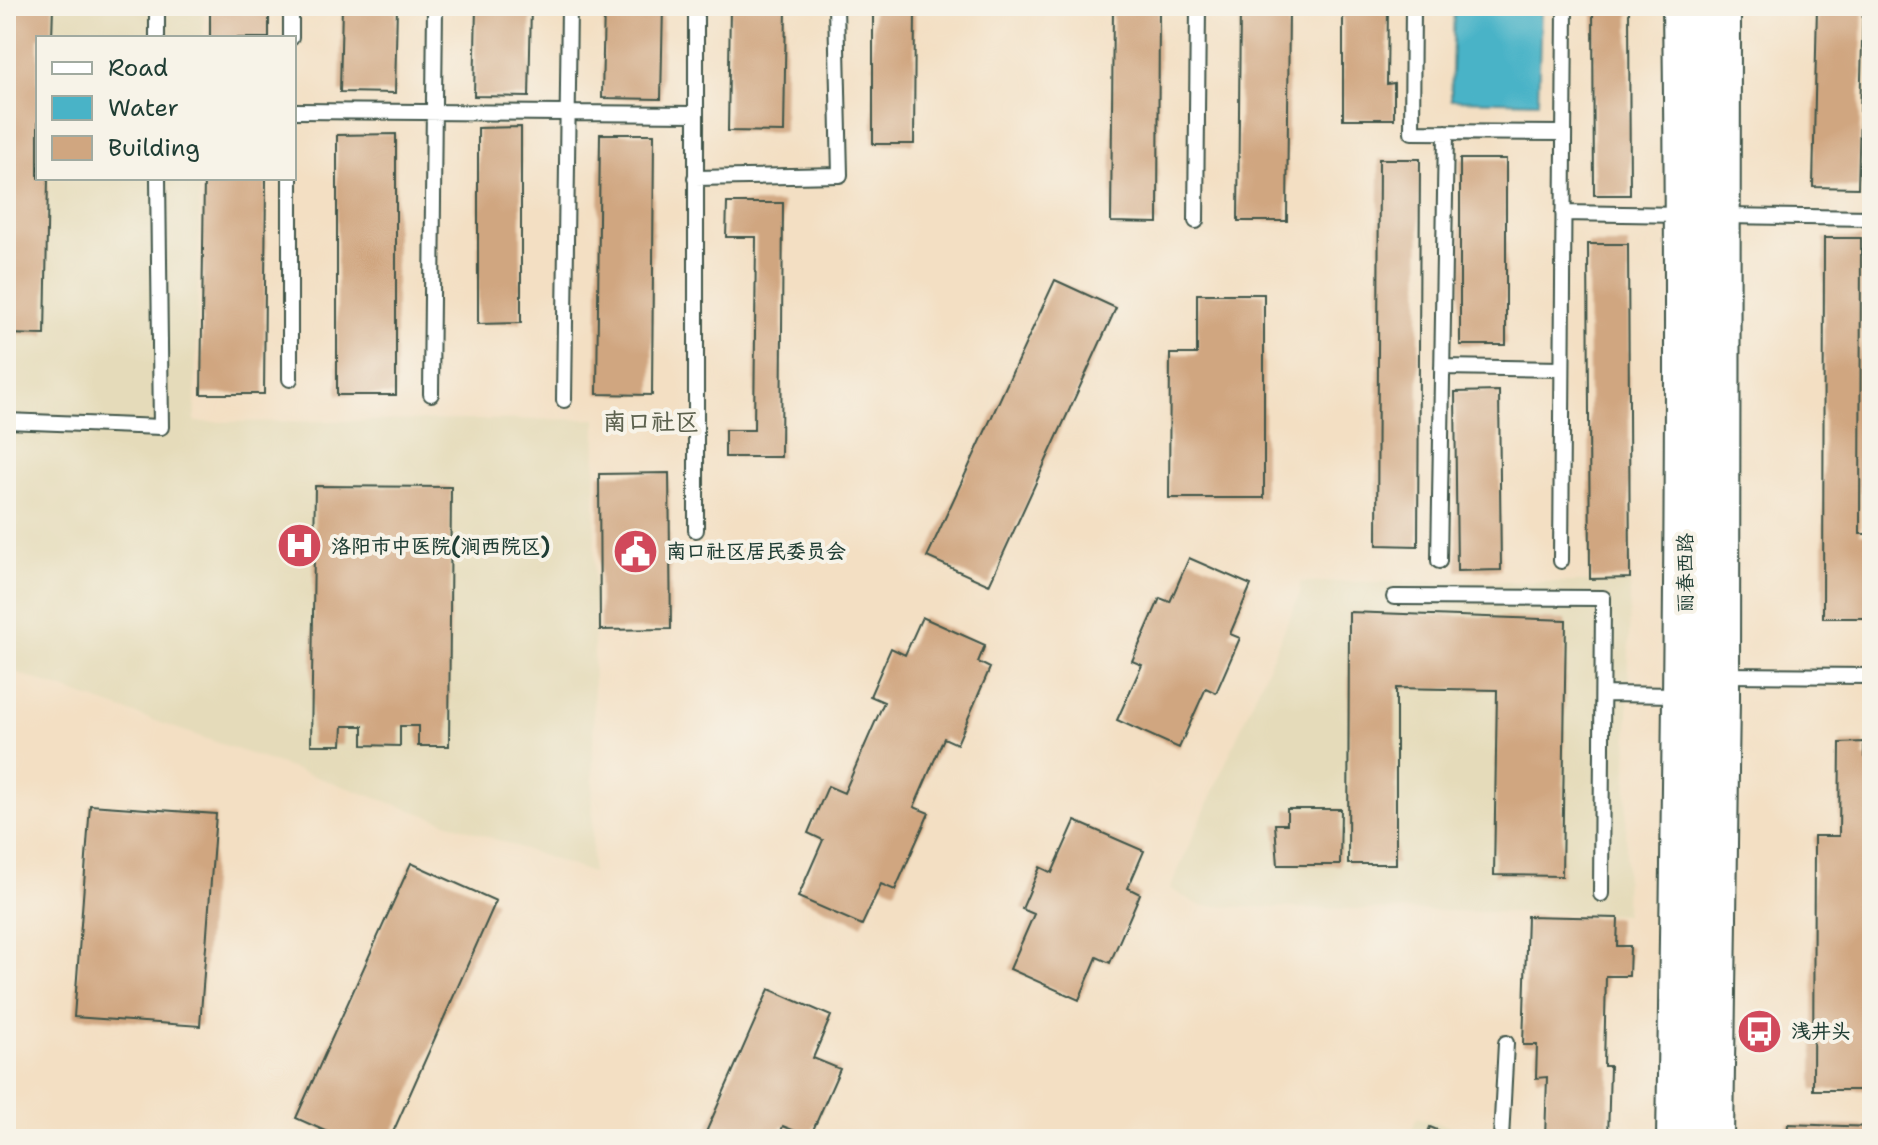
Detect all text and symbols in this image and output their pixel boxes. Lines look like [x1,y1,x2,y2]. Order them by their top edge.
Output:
legend [36,36,296,180]
text: Road [108,52,168,84]
text: Water [108,92,179,124]
text: Building [108,132,200,164]
district label: 南口社区 [603,406,699,438]
hospital icon: 洛阳市中医院(涧西院区) [276,522,324,570]
public building icon: 南口社区居民委员会 [611,527,659,575]
street label: 丽春西路 [1672,532,1698,613]
place label: 洛阳市中医院(涧西院区) [331,533,550,559]
place label: 南口社区居民委员会 [666,538,846,564]
bus stop icon: 浅井头 [1736,1007,1784,1055]
place label: 浅井头 [1791,1018,1851,1044]

